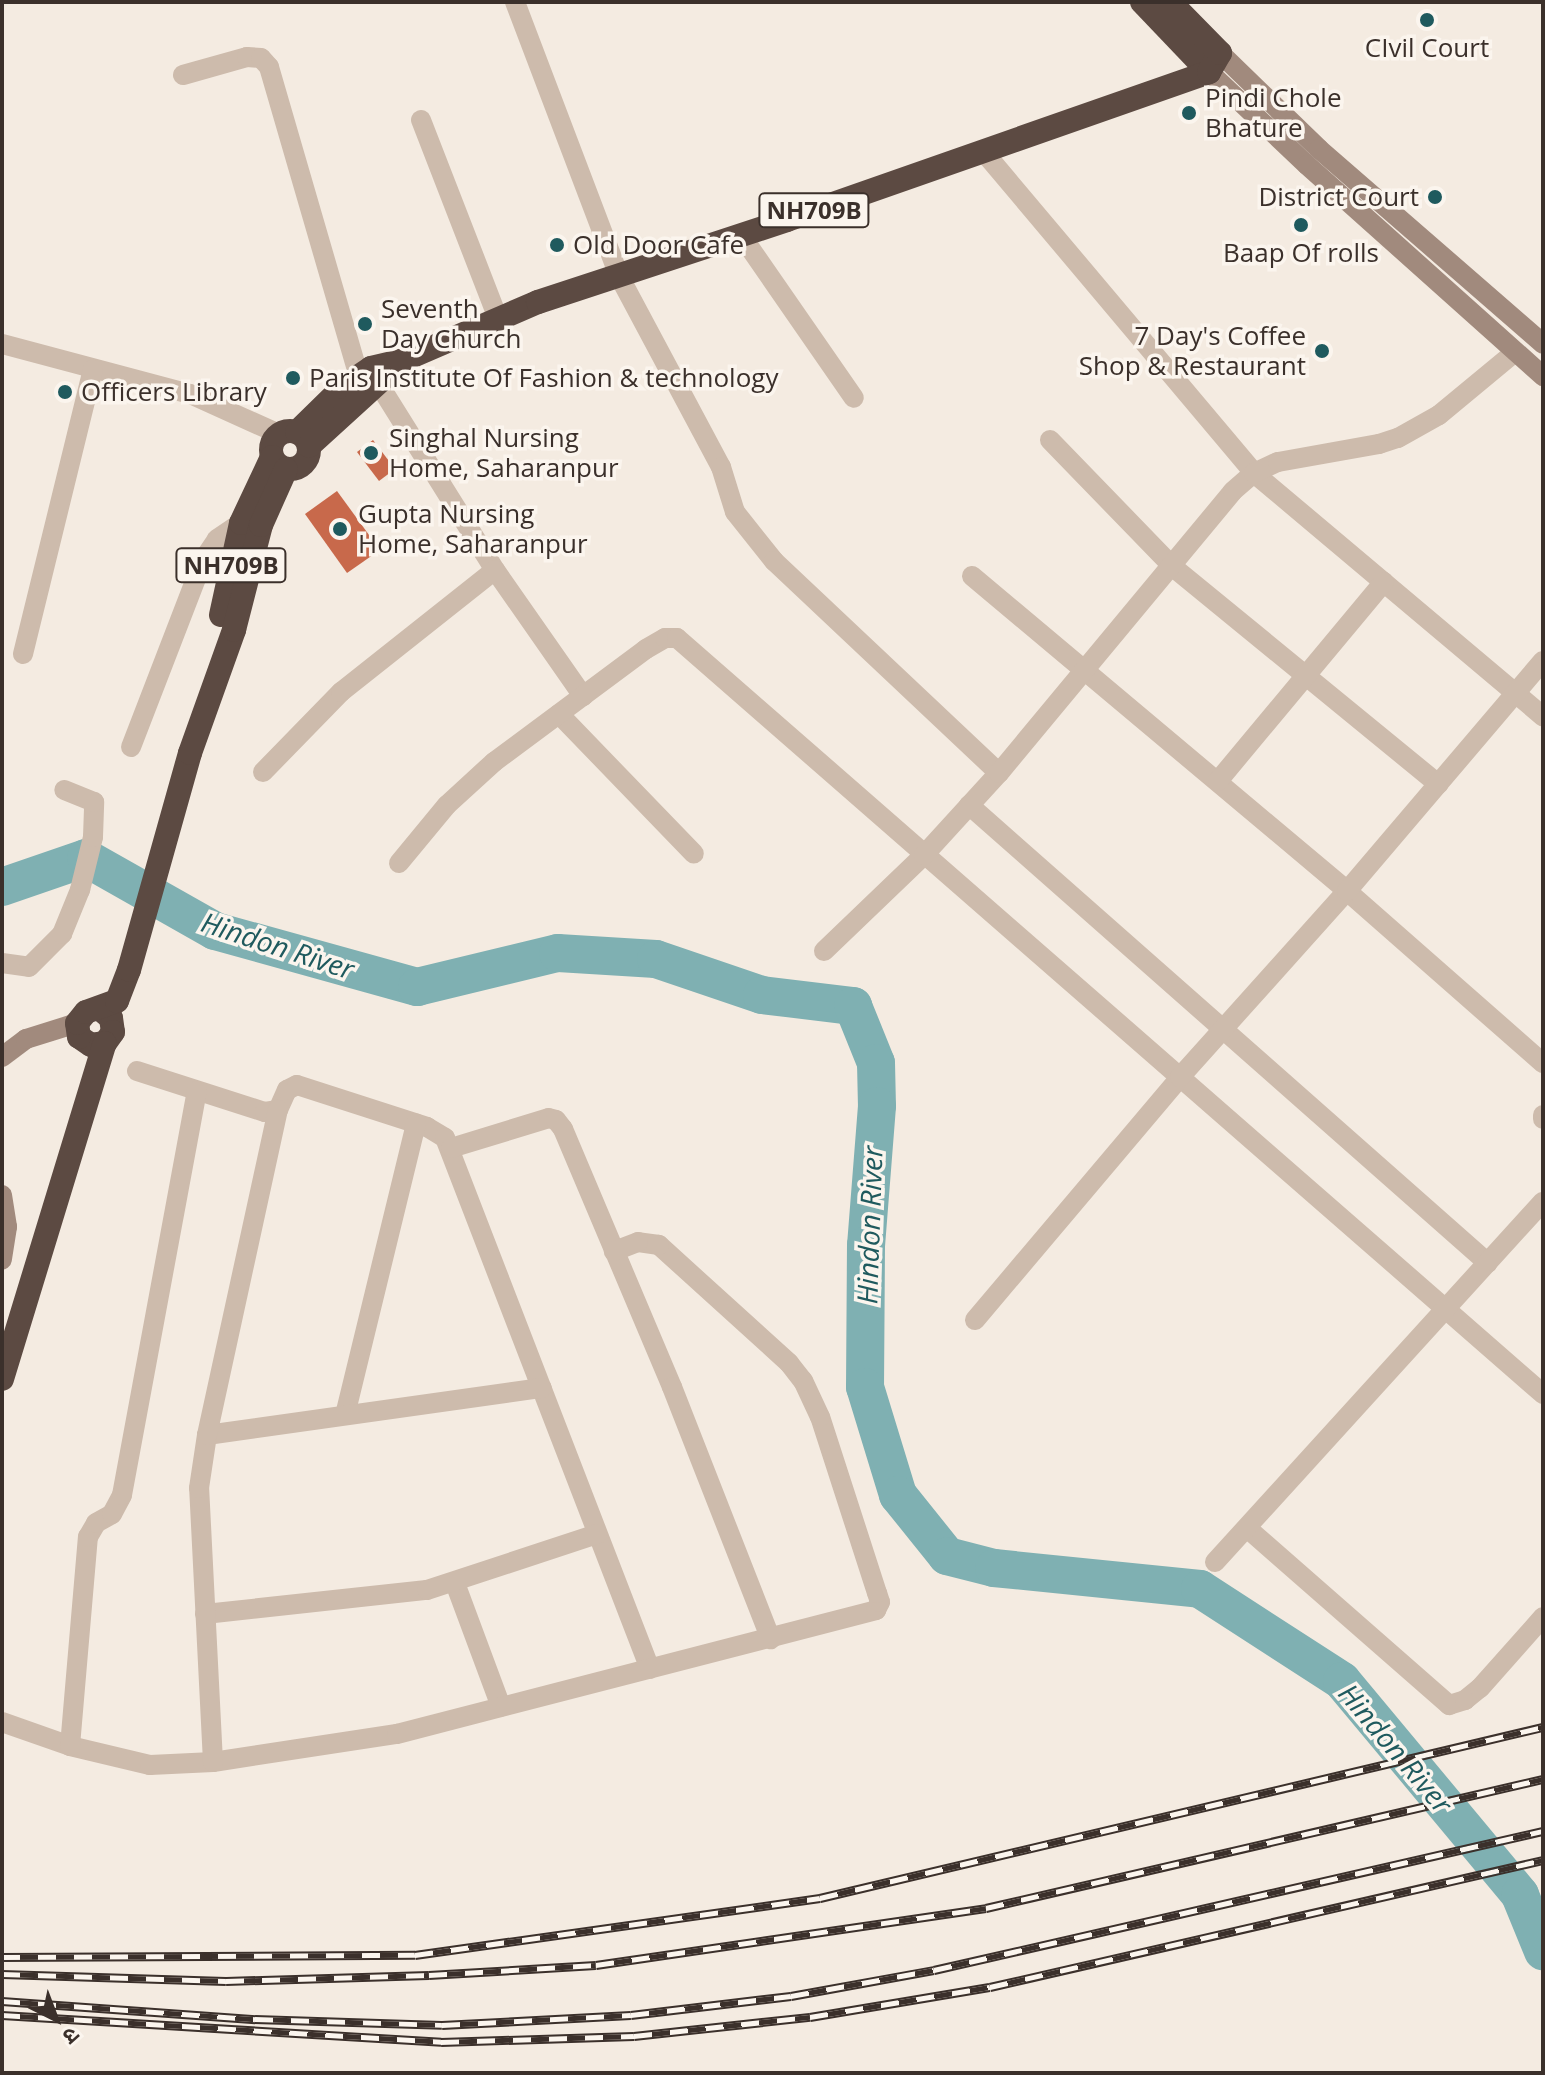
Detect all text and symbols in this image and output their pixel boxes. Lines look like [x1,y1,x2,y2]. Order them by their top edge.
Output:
marker: CIvil Court [1418,11,1436,29]
place label: CIvil Court [1365,32,1489,64]
place label: Pindi Chole Bhature [1205,82,1342,144]
marker: Pindi Chole Bhature [1180,104,1198,122]
place label: District Court [1258,181,1419,213]
marker: District Court [1426,188,1444,206]
road number: NH709B [758,190,870,230]
marker: Baap Of rolls [1292,216,1310,234]
place label: Old Door Cafe [573,229,744,261]
marker: Old Door Cafe [548,236,566,254]
place label: Baap Of rolls [1223,237,1379,269]
place label: Seventh Day Church [381,293,521,354]
marker: Seventh Day Church [356,315,374,333]
place label: 7 Day's Coffee Shop & Restaurant [1079,320,1306,382]
marker: 7 Day's Coffee Shop & Restaurant [1313,342,1331,360]
place label: Paris Institute Of Fashion & technology [309,362,778,394]
marker: Paris Institute Of Fashion & technology [284,369,302,387]
place label: Officers Library [81,376,267,408]
marker: Officers Library [56,383,74,401]
place label: Singhal Nursing Home, Saharanpur [389,422,619,484]
marker: Singhal Nursing Home, Saharanpur [360,442,382,464]
place label: Gupta Nursing Home, Saharanpur [358,498,588,560]
marker: Gupta Nursing Home, Saharanpur [329,518,351,540]
road number: NH709B [175,545,287,585]
water label: Hindon River [197,905,359,985]
water label: Hindon River [849,1145,889,1305]
water label: Hindon River [1332,1676,1460,1820]
north arrow [16,1979,96,2059]
text: उ [57,2021,87,2052]

